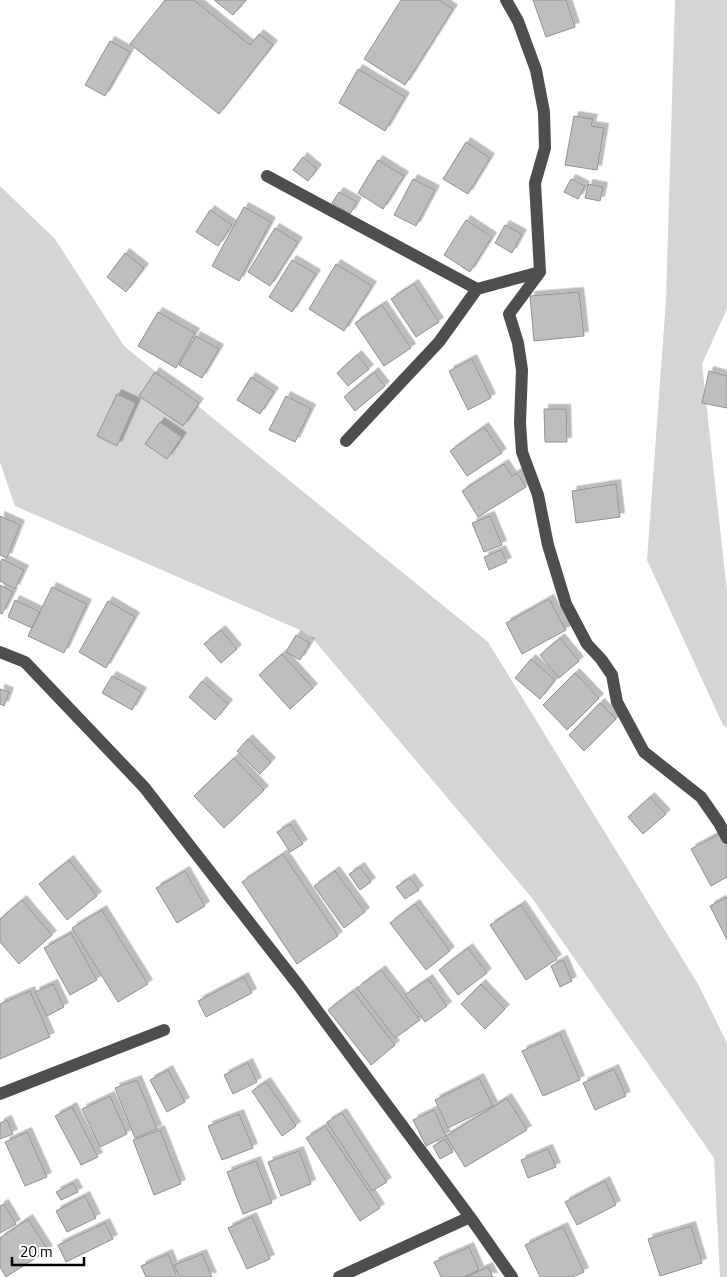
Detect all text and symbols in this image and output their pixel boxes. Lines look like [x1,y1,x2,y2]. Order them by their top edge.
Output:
scale bar [12,1234,85,1266]
text: 20 m [20,1240,53,1263]

